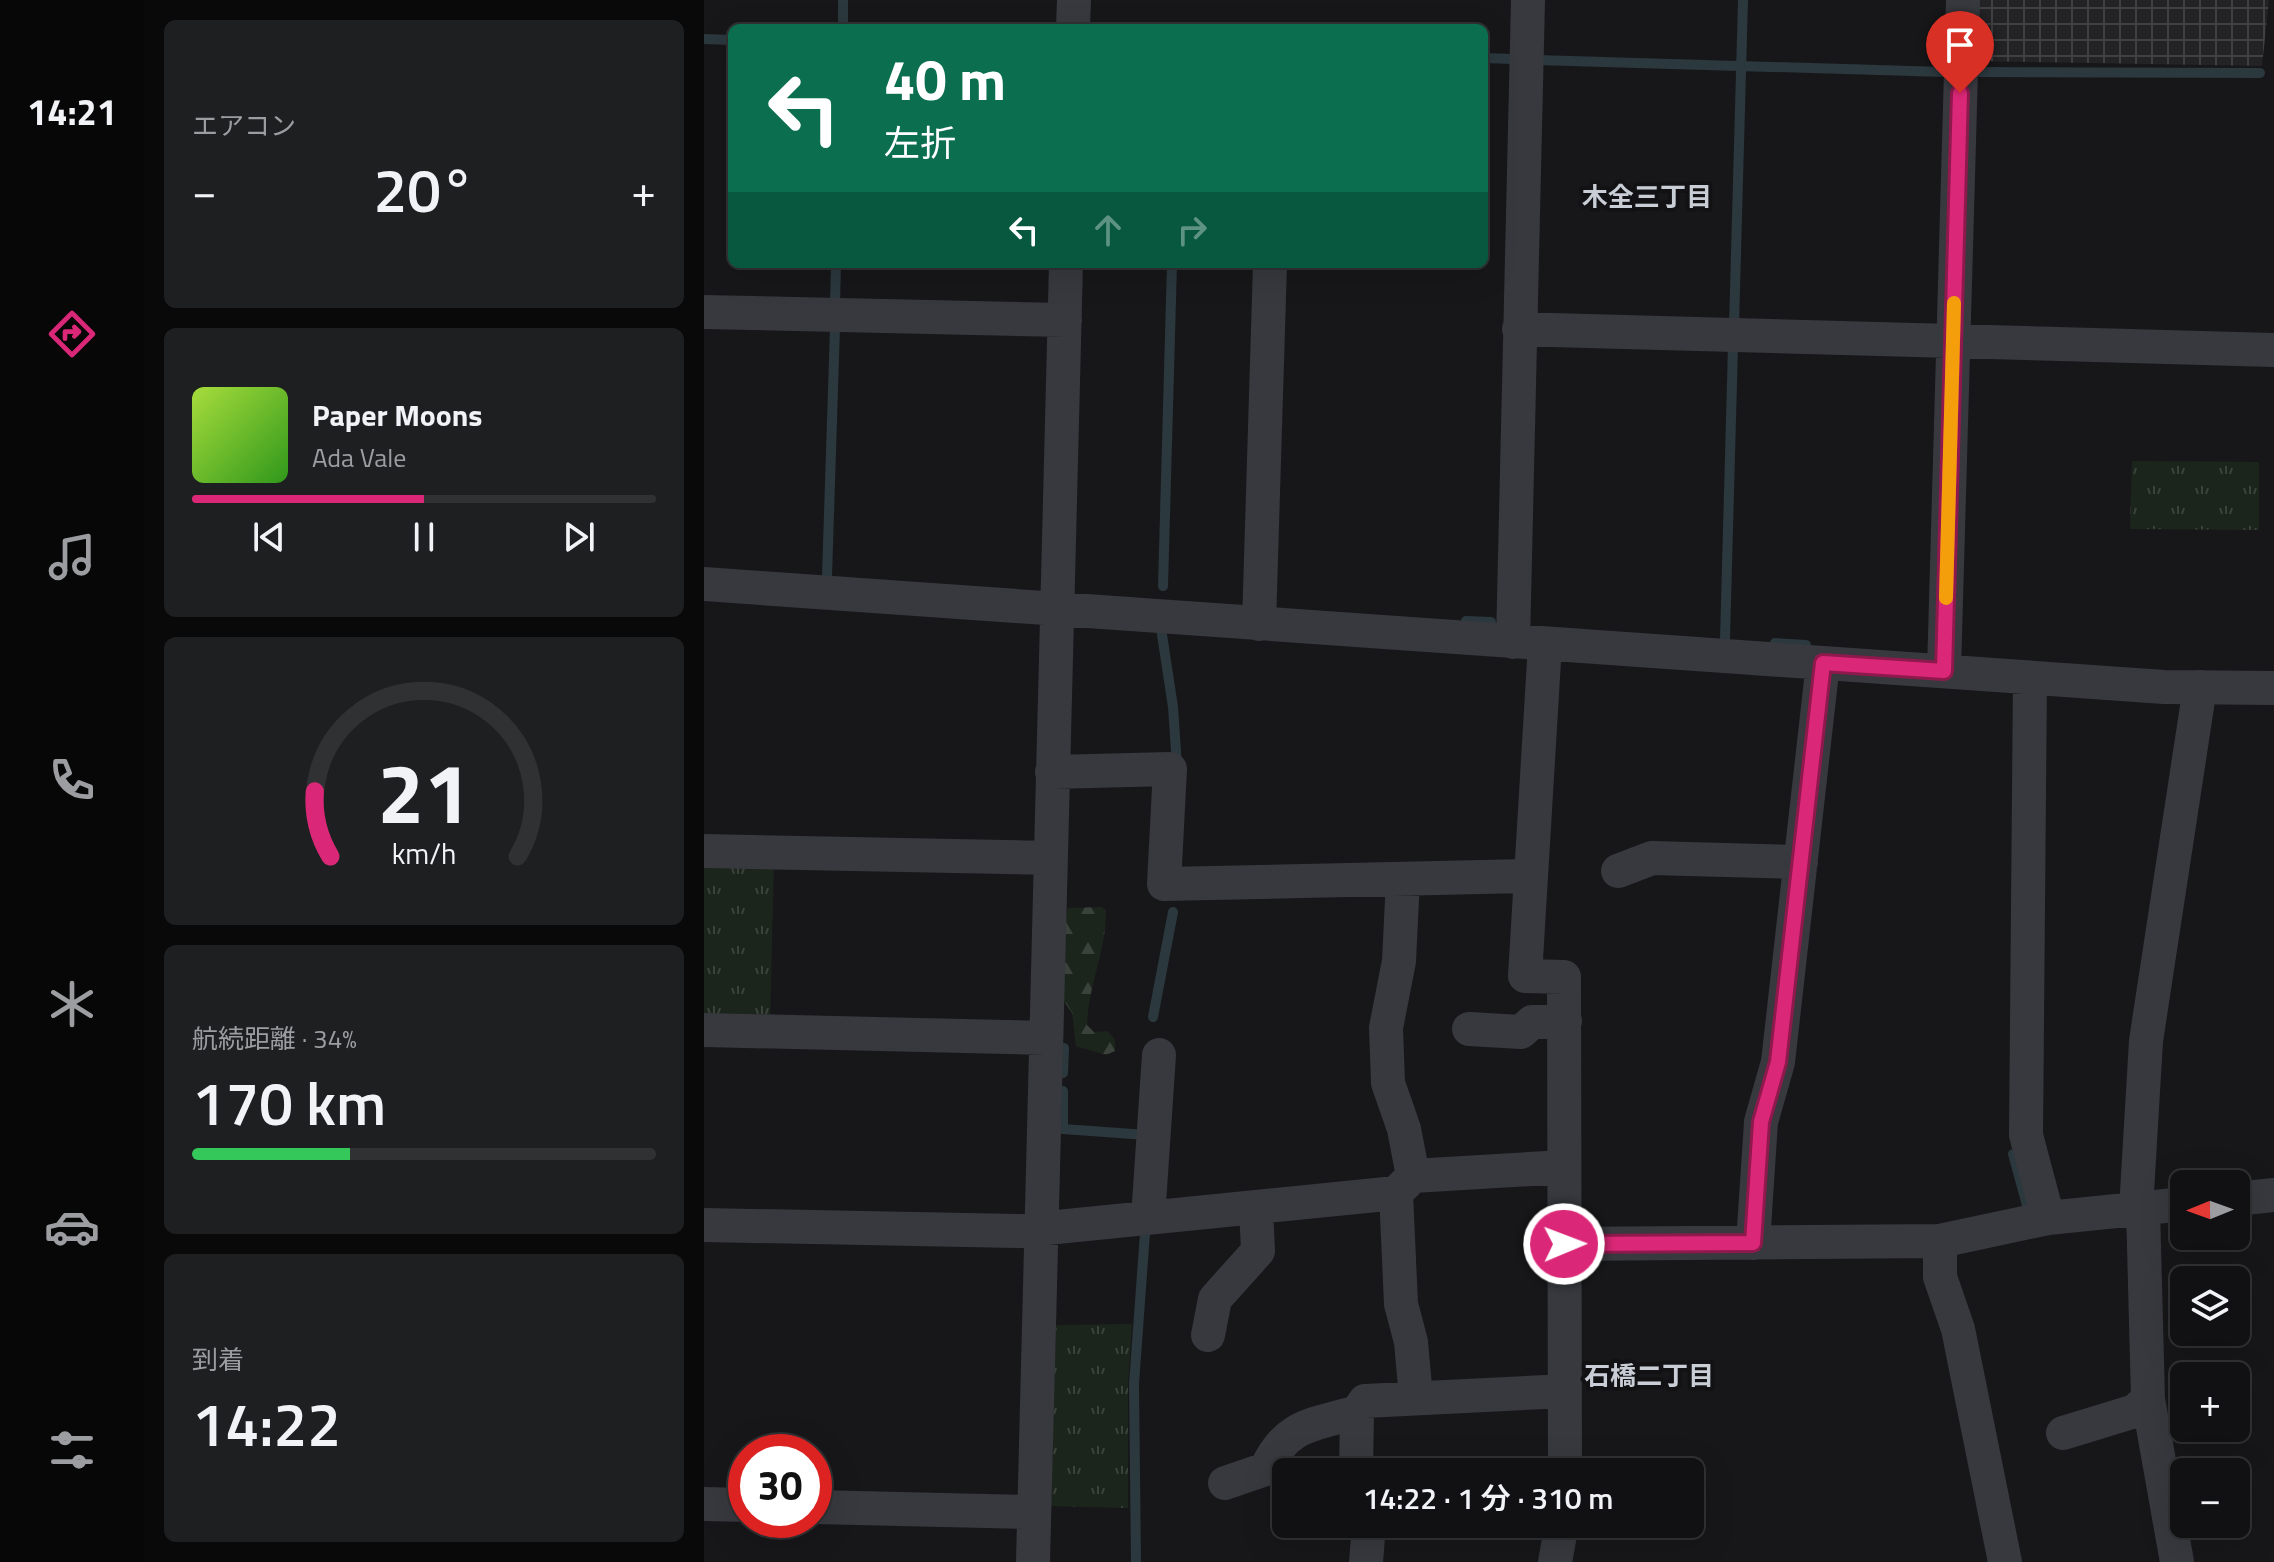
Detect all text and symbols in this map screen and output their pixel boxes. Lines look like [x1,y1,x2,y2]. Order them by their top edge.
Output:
pin [1926,11,1994,93]
icon: arrive [1938,23,1982,67]
text: 40 m [884,37,1006,122]
icon: left [752,56,856,160]
text: 14:21 [27,84,117,139]
text: エアコン [192,106,296,145]
text: 左折 [884,115,956,170]
text: 20° [374,144,474,235]
text: − [192,157,217,224]
text: + [631,157,656,224]
district label: 木全三丁目 [1582,177,1712,216]
icon: left [1002,208,1046,252]
icon: ahead [1086,208,1130,252]
icon: right [1170,208,1214,252]
icon: directions [44,306,100,362]
text: Paper Moons [312,392,482,438]
text: Ada Vale [312,438,406,477]
icon: previous [247,515,291,559]
icon: pause [402,515,446,559]
icon: next [557,515,601,559]
icon: music [44,529,100,585]
text: 21 [377,729,471,855]
icon: phone [44,752,100,808]
text: km/h [392,832,456,875]
icon: climate [44,976,100,1032]
text: 航続距離 · 34% [192,1019,357,1058]
text: 170 km [192,1057,386,1148]
north arrow [2170,1170,2250,1250]
map controls [2170,1170,2250,1538]
icon: car [44,1199,100,1255]
position arrow [1522,1202,1606,1286]
button: layers [2170,1266,2250,1346]
text: 到着 [192,1340,244,1379]
district label: 石橋二丁目 [1584,1356,1714,1395]
button: + [2170,1362,2250,1442]
text: 14:22 [192,1378,341,1469]
icon: filters [44,1422,100,1478]
speed limit sign: 30 [728,1434,832,1538]
button: − [2170,1458,2250,1538]
text: 14:22 · 1 分 · 310 m [1363,1475,1613,1521]

